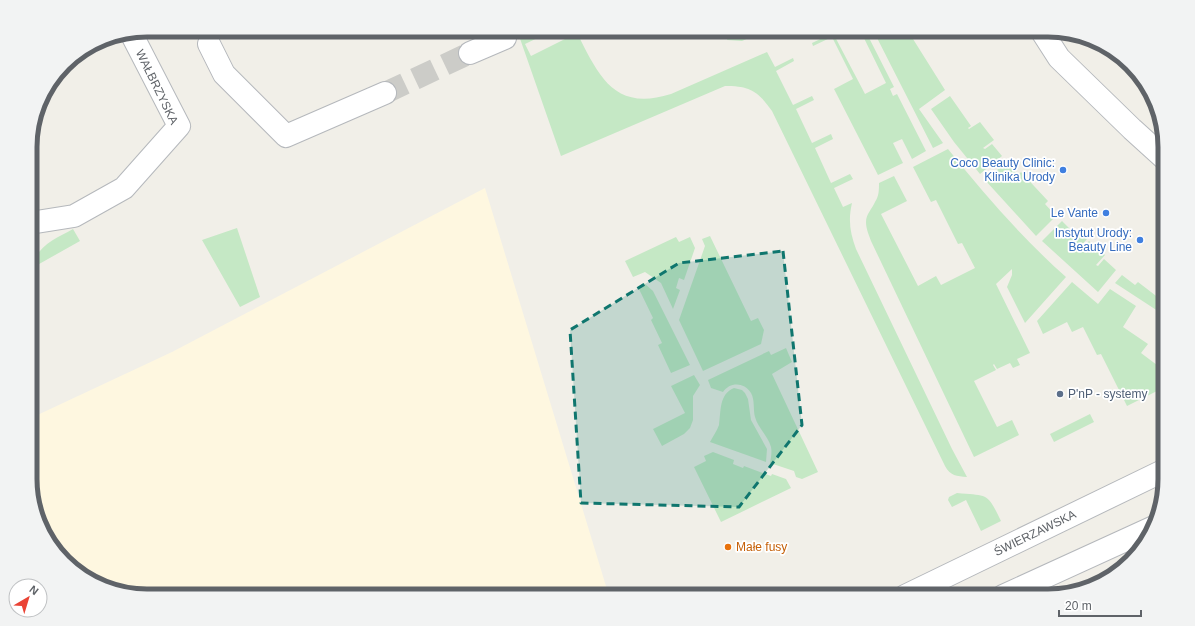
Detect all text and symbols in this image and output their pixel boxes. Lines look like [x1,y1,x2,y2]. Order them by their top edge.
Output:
street label: WAŁBRZYSKA [133,47,181,127]
place label: Coco Beauty Clinic: Klinika Urody [950,156,1055,184]
marker: Coco Beauty Clinic: Klinika Urody [1058,165,1068,175]
place label: Le Vante [1051,206,1098,220]
marker: Le Vante [1101,208,1111,218]
place label: Instytut Urody: Beauty Line [1055,226,1132,254]
marker: Instytut Urody: Beauty Line [1135,235,1145,245]
place label: P'nP - systemy [1068,387,1147,401]
marker: P'nP - systemy [1055,389,1065,399]
street label: ŚWIERZAWSKA [991,506,1078,559]
place label: Małe fusy [736,540,787,554]
marker: Małe fusy [723,542,733,552]
north arrow [8,578,48,618]
text: N [27,583,41,597]
scale bar [1059,592,1141,618]
text: 20 m [1065,599,1092,613]

